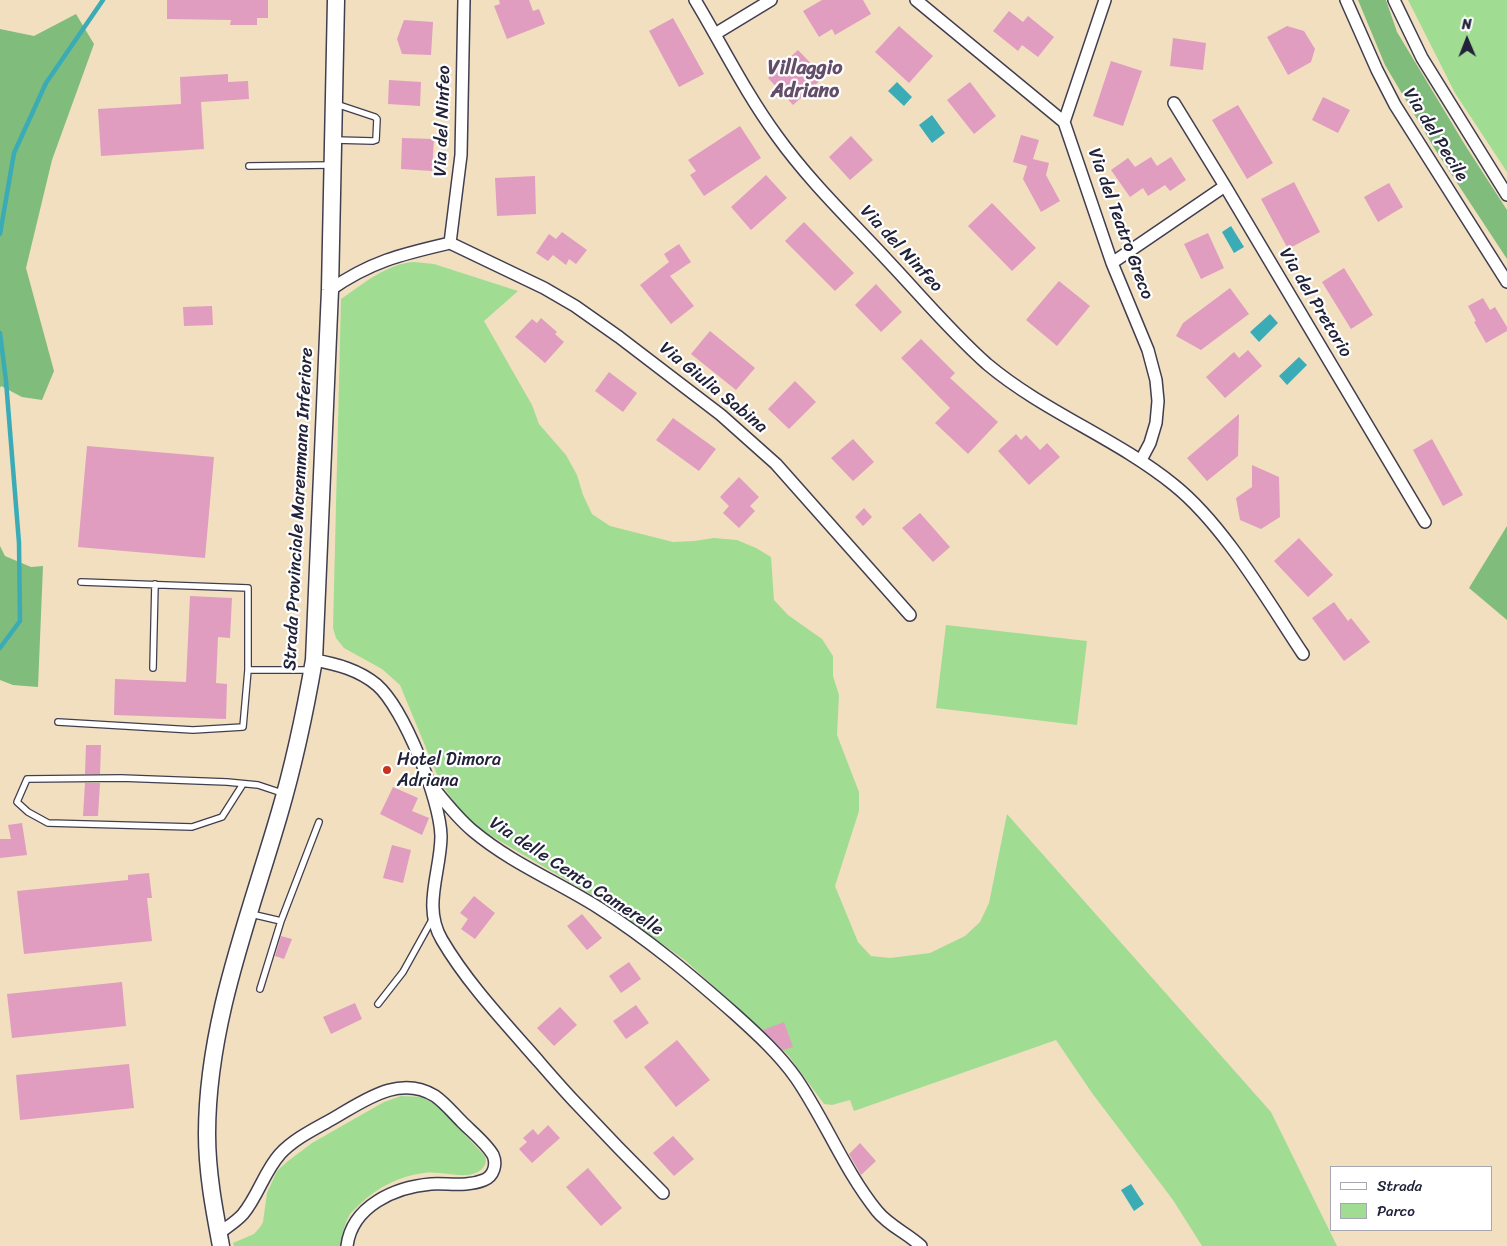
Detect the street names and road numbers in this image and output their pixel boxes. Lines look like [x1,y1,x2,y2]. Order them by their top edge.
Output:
street label: Via del Ninfeo [430,65,456,177]
street label: Via del Pecile [1398,84,1472,186]
street label: Via del Teatro Greco [1083,145,1157,303]
street label: Via del Ninfeo [855,201,947,297]
street label: Via del Pretorio [1274,244,1356,362]
street label: Via Giulia Sabina [655,338,771,438]
street label: Strada Provinciale Maremmana Inferiore [280,347,318,671]
street label: Via delle Cento Camerelle [485,813,667,941]

